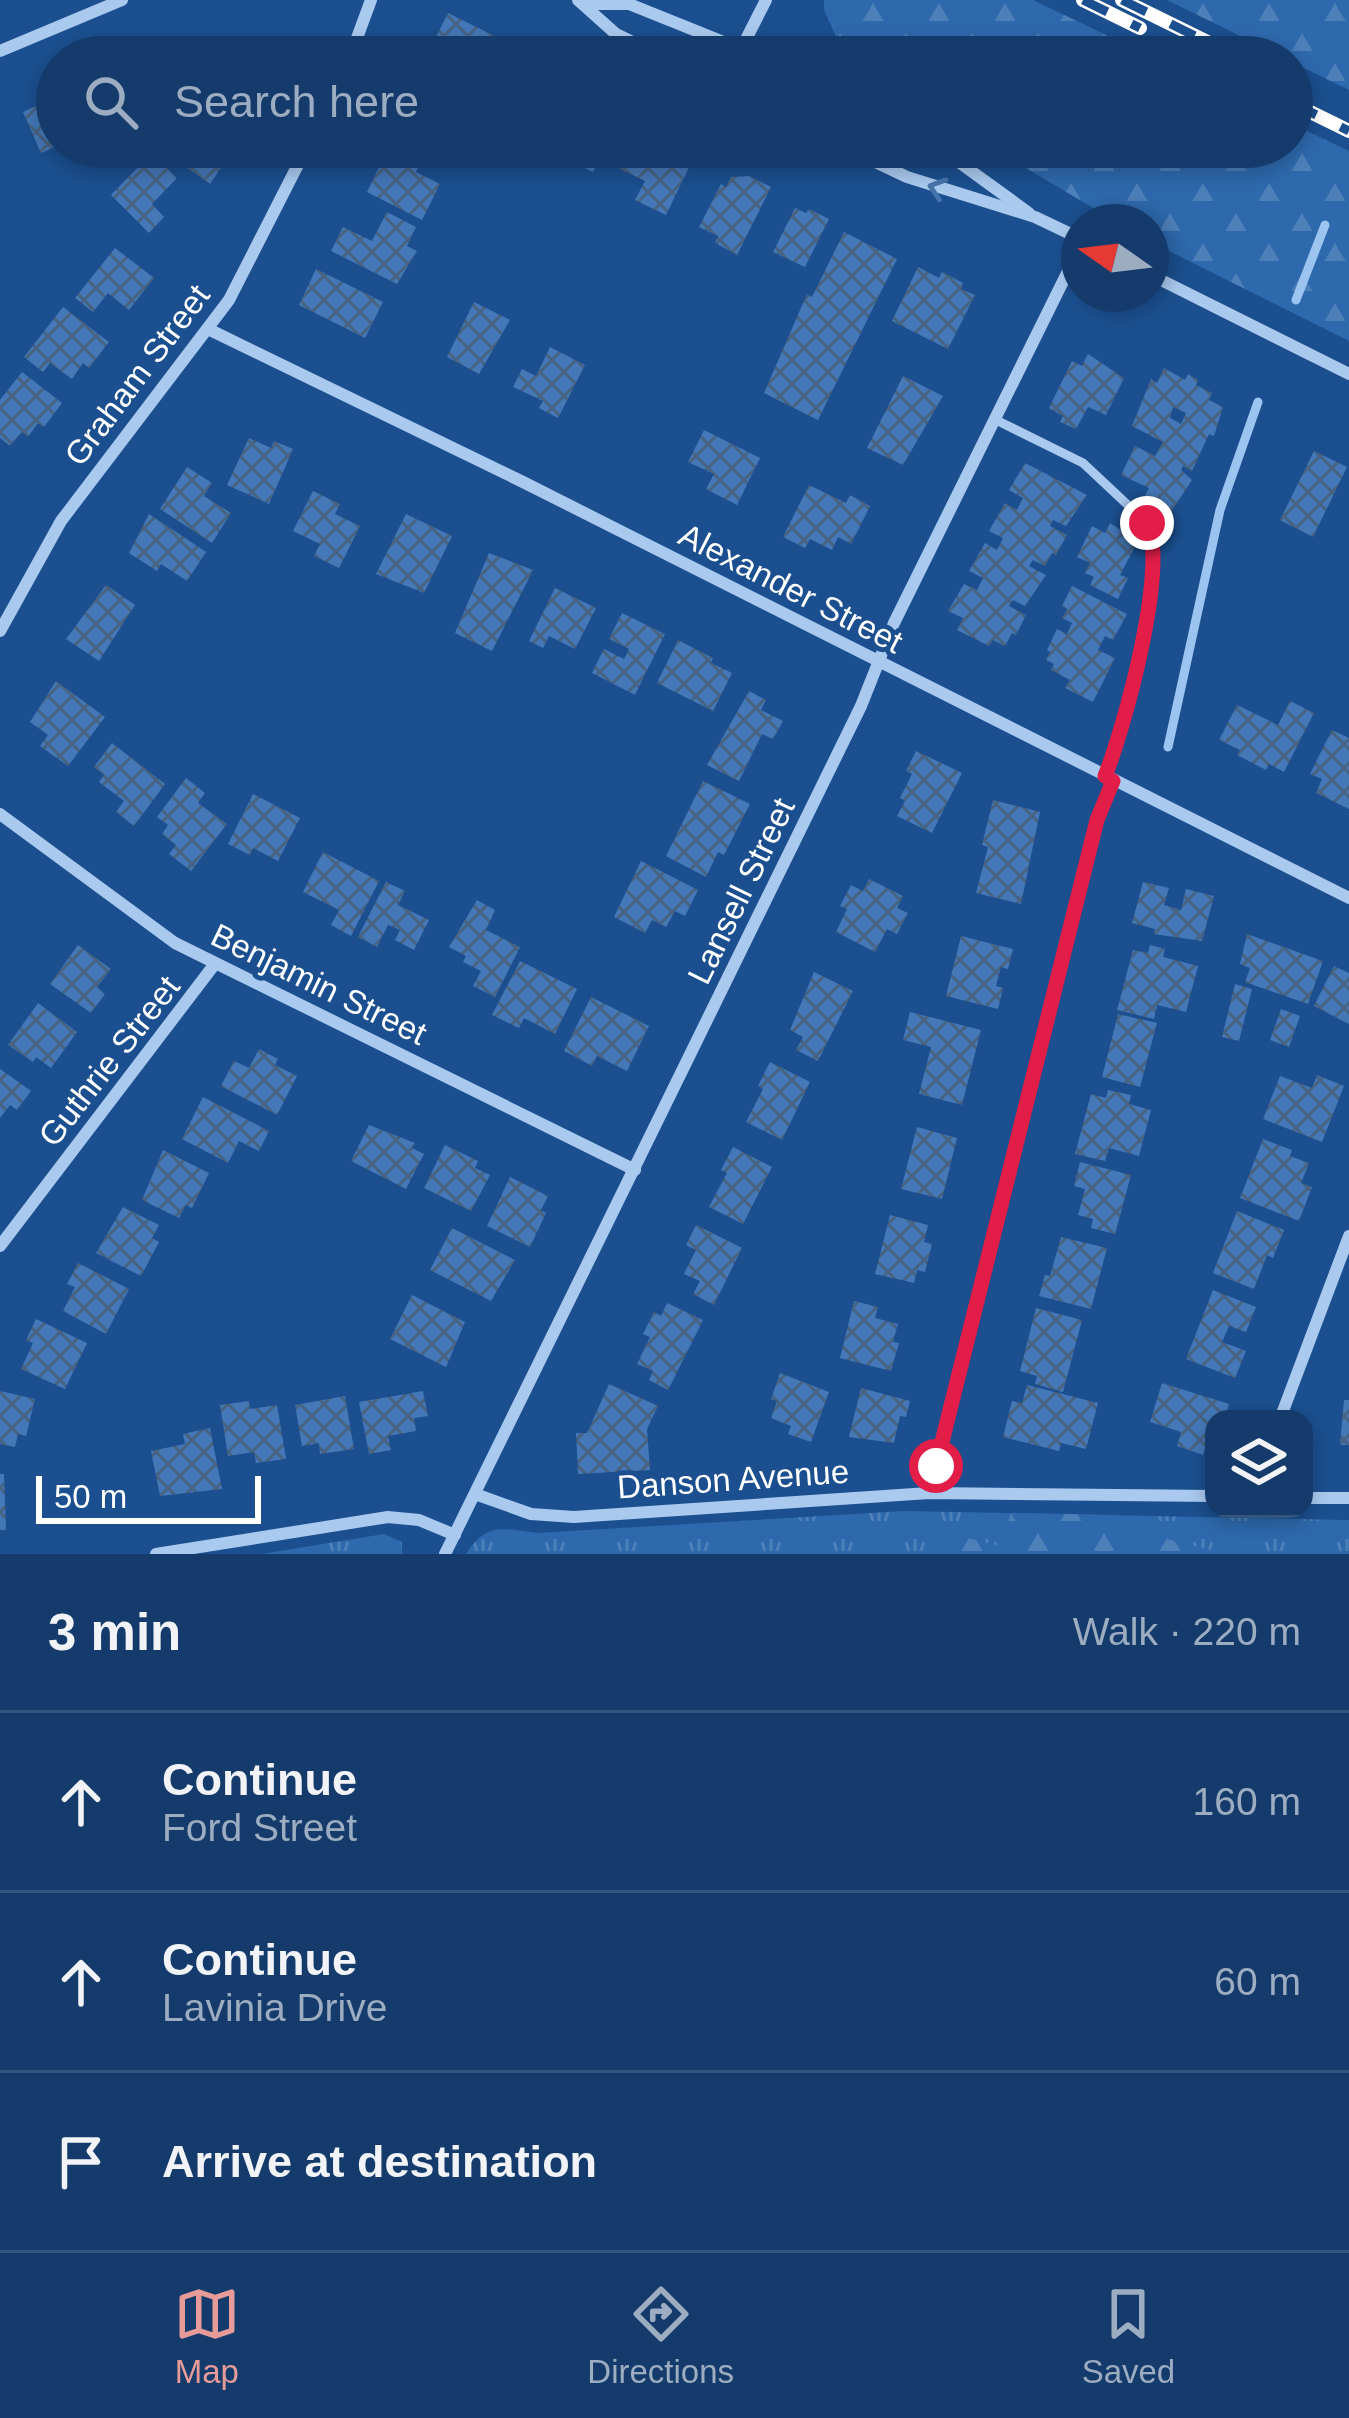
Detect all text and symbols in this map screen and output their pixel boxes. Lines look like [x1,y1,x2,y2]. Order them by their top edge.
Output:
search box [36,36,1313,168]
icon: search [78,69,144,135]
text: Search here [174,76,419,127]
one-way arrow [927,177,948,202]
north arrow [1061,204,1169,312]
street label: Graham Street [57,277,217,473]
route end [1120,496,1174,550]
street label: Alexander Street [673,516,909,660]
street label: Lansell Street [680,792,802,990]
street label: Benjamin Street [205,916,433,1052]
street label: Guthrie Street [31,969,187,1153]
map controls [1205,1410,1313,1518]
button: layers [1205,1410,1313,1518]
route start [909,1439,963,1493]
street label: Danson Avenue [616,1452,850,1506]
scale bar [36,1470,261,1523]
text: 50 m [54,1478,127,1515]
text: 3 min [48,1604,181,1661]
text: Walk · 220 m [1073,1610,1301,1653]
text: Continue [162,1754,357,1805]
icon: ahead [48,1769,114,1835]
text: 160 m [1193,1780,1301,1823]
text: Ford Street [162,1806,357,1849]
text: Continue [162,1934,357,1985]
icon: ahead [48,1949,114,2015]
text: 60 m [1214,1960,1301,2003]
text: Lavinia Drive [162,1986,387,2029]
icon: arrive [48,2129,114,2195]
text: Arrive at destination [162,2136,597,2187]
tab: Map [174,2281,240,2391]
tab: Directions [587,2281,734,2391]
tab: Saved [1082,2281,1175,2391]

